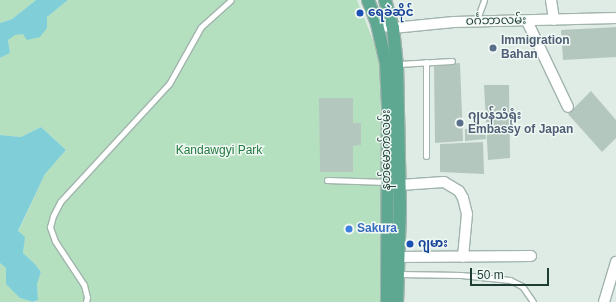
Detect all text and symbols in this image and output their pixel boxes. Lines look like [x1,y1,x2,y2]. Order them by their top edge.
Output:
place label: ရေခဲဆိုင် [368,6,414,20]
marker: ရေခဲဆိုင် [355,8,365,18]
street label: ဝင်္ဂဘာလမ်း [465,13,527,29]
place label: Immigration Bahan [501,34,570,62]
marker: Immigration Bahan [488,43,498,53]
place label: ဂျပန်သံရုံး Embassy of Japan [468,109,573,137]
street label: နတ်မောက်လမ်း [380,110,394,190]
marker: ဂျပန်သံရုံး Embassy of Japan [455,118,465,128]
park label: Kandawgyi Park [176,144,262,158]
place label: Sakura [357,222,397,236]
marker: Sakura [344,224,354,234]
place label: ဂျမား [418,237,448,251]
marker: ဂျမား [405,239,415,249]
scale bar [472,260,551,286]
text: 50 m [477,268,504,282]

